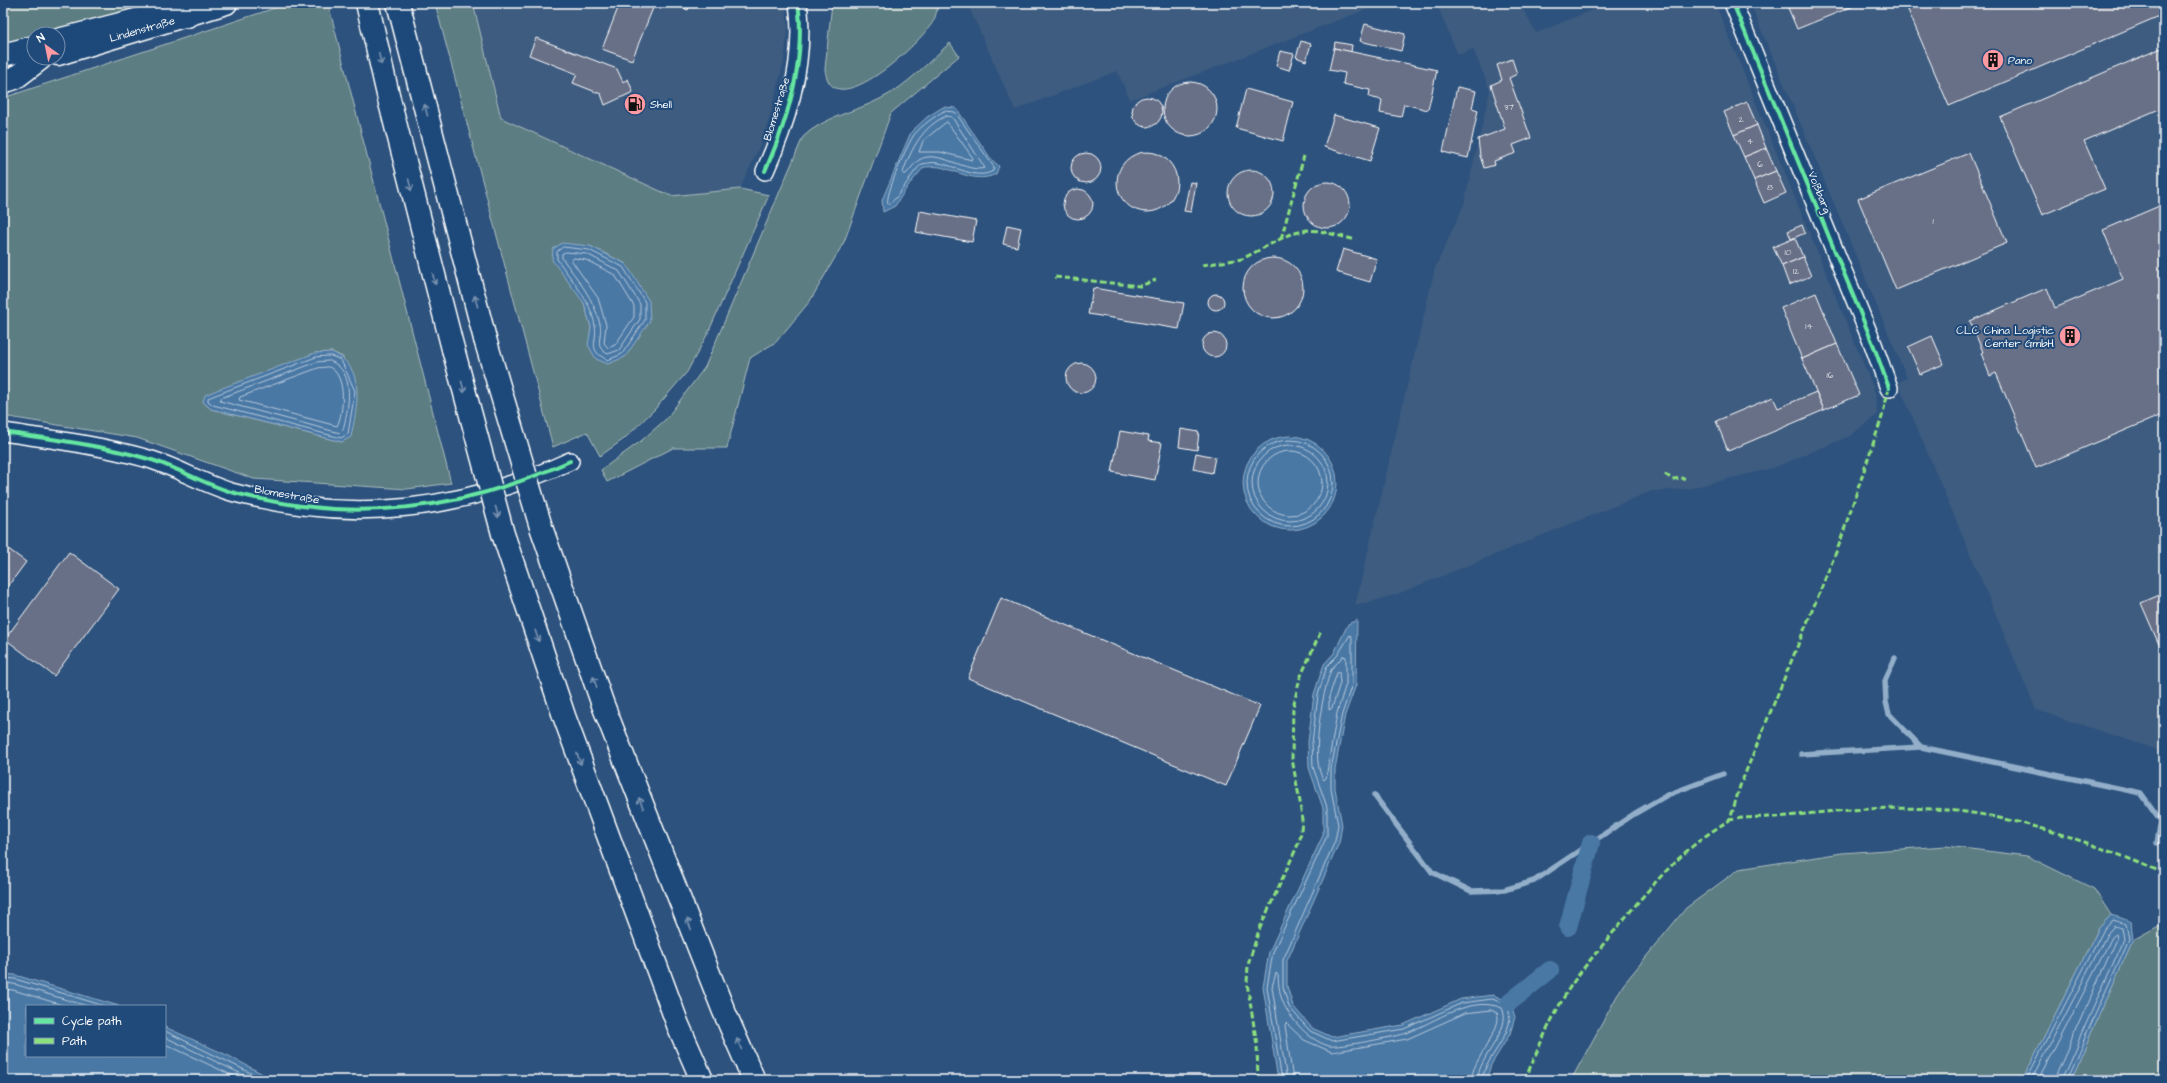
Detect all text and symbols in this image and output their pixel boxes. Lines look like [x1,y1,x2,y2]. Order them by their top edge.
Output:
street label: Lindenstraße [108,13,177,46]
north arrow [26,26,66,66]
text: N [34,30,48,46]
building icon: Pano [1980,47,2006,73]
one-way arrow [376,52,384,65]
place label: Pano [2008,53,2033,68]
street label: Blomestraße [760,76,793,143]
fuel station icon: Shell [622,91,648,117]
place label: Shell [650,97,672,112]
house number: 37 [1504,101,1515,114]
one-way arrow [421,104,429,117]
house number: 2 [1738,113,1744,126]
house number: 4 [1747,135,1753,148]
house number: 6 [1757,158,1763,171]
street label: Voßbarg [1803,169,1835,216]
one-way arrow [407,179,414,192]
house number: 8 [1767,181,1773,194]
house number: 1 [1932,215,1934,228]
house number: 10 [1785,246,1792,259]
house number: 12 [1793,265,1800,278]
one-way arrow [431,273,438,286]
one-way arrow [471,295,479,308]
house number: 14 [1805,320,1813,333]
place label: CLC China Logistic Center GmbH [1956,323,2054,351]
building icon: CLC China Logistic Center GmbH [2057,323,2083,349]
house number: 16 [1827,369,1834,382]
one-way arrow [460,380,467,393]
street label: Blomestraße [253,481,321,508]
one-way arrow [494,505,502,518]
one-way arrow [534,629,541,642]
one-way arrow [590,676,598,688]
one-way arrow [576,752,584,764]
one-way arrow [637,798,645,810]
one-way arrow [685,919,693,931]
legend [26,1005,166,1057]
text: Cycle path [62,1013,121,1031]
text: Path [62,1033,87,1050]
one-way arrow [734,1039,742,1051]

